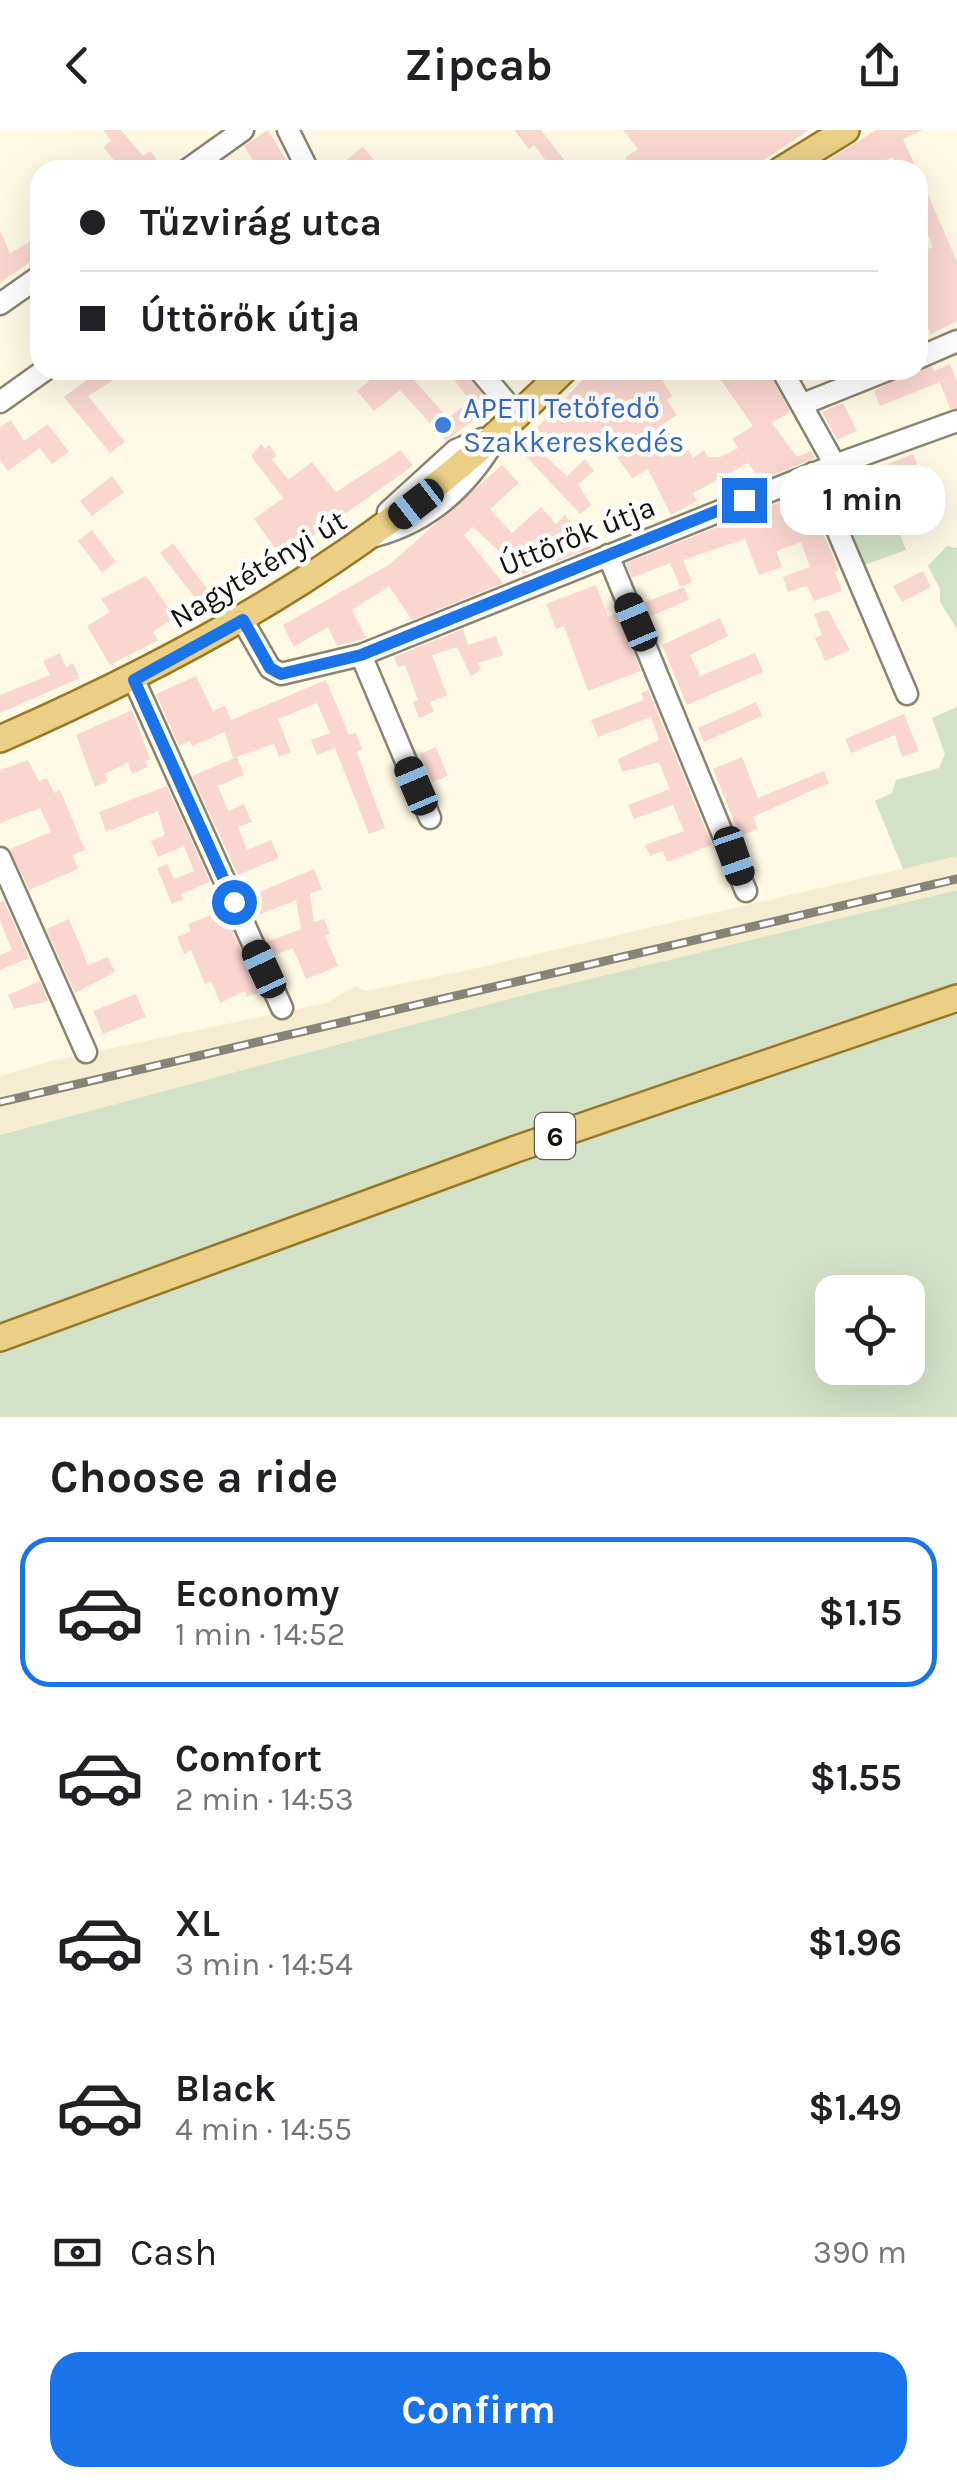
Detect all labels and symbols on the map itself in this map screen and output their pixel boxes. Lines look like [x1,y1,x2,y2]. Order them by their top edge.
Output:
place label: APETI Tetőfedő Szakkereskedés [463,390,684,460]
marker: APETI Tetőfedő Szakkereskedés [432,414,454,436]
callout: 1 min [779,465,944,535]
car [383,474,449,534]
route end [722,478,767,523]
street label: Úttörők útja [494,488,660,584]
street label: Nagytétényi út [163,502,353,636]
car [610,589,662,655]
car [390,753,442,819]
car [710,823,758,889]
route start [212,880,257,925]
car [238,935,290,1003]
road number: 6 [535,1113,575,1159]

